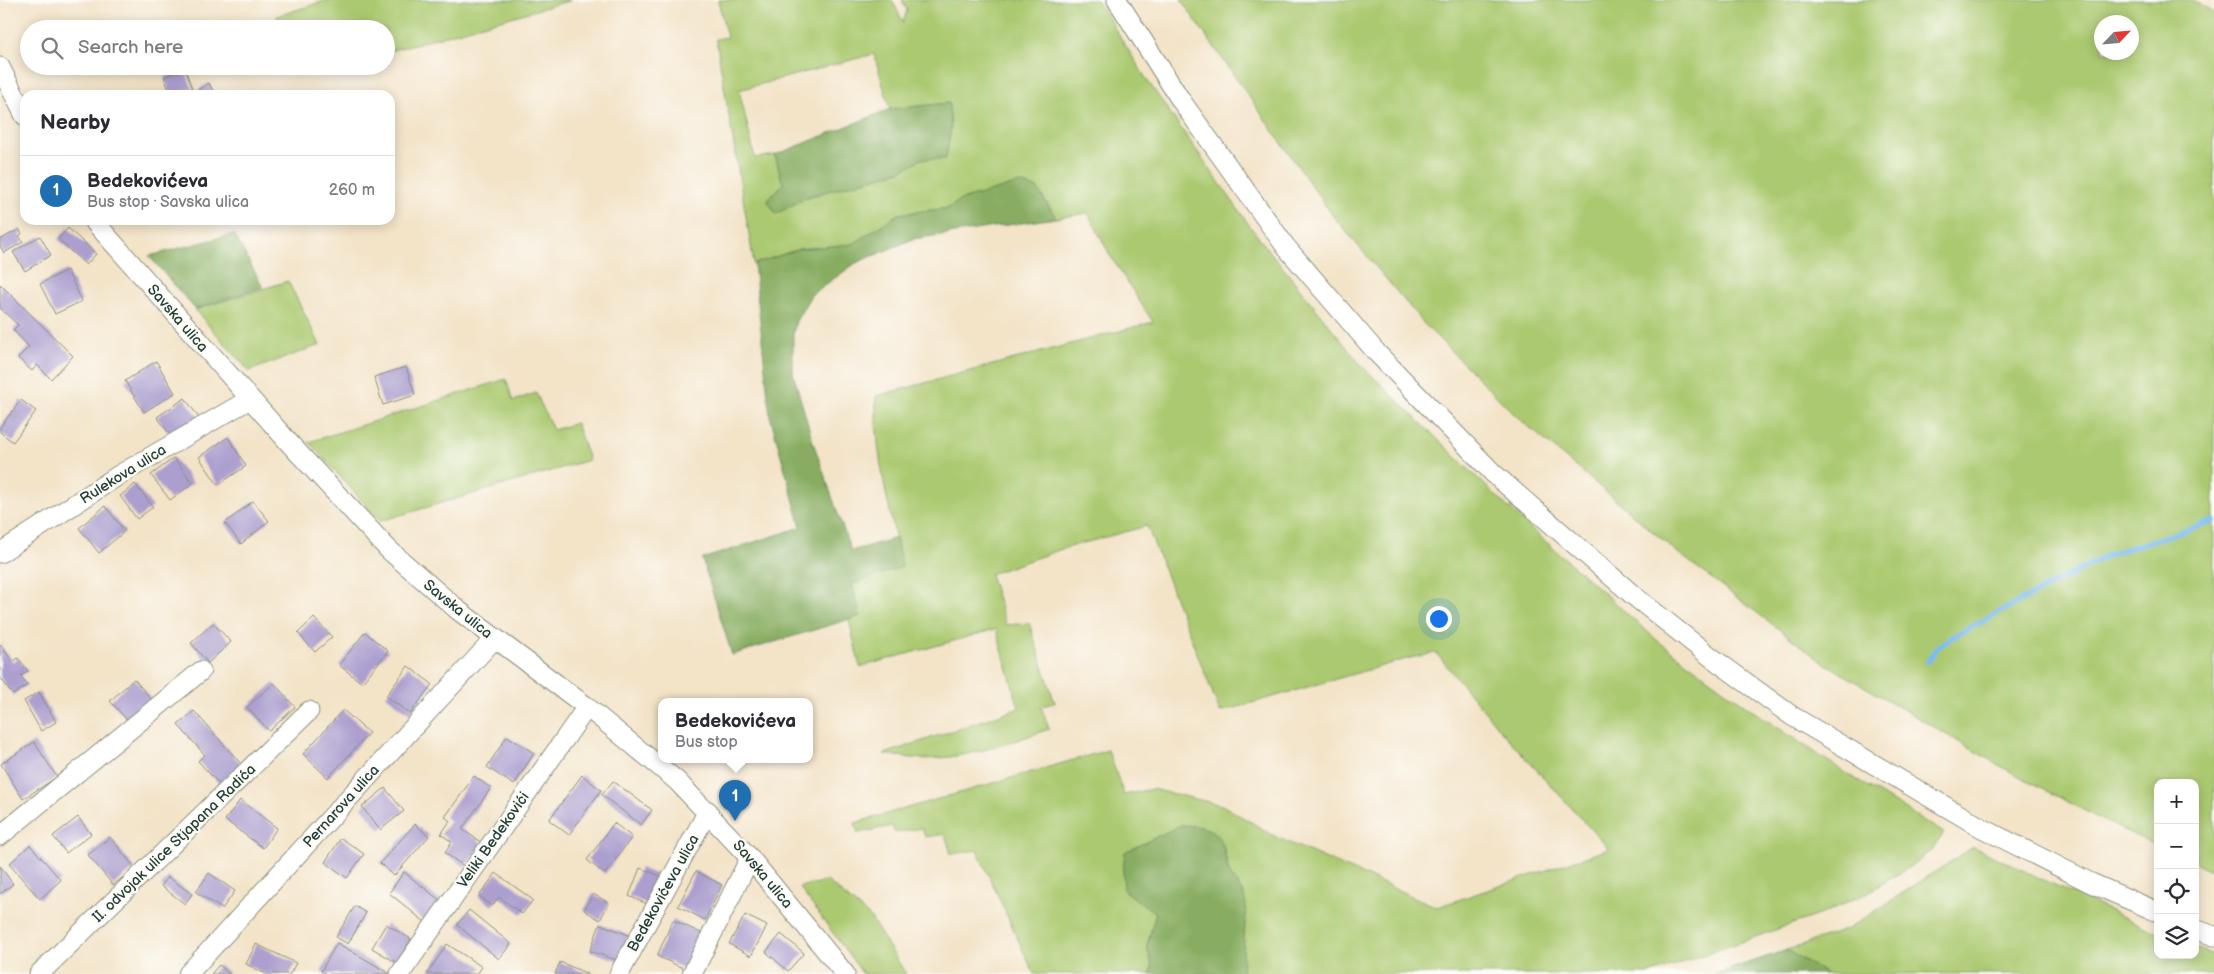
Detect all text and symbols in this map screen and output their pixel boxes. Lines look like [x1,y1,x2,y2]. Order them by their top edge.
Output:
north arrow [2094,15,2139,60]
search box [20,20,395,75]
icon: search [38,34,66,62]
text: Search here [78,36,183,59]
text: Nearby [40,110,110,135]
text: Bedekovićeva [87,170,208,193]
text: 1 [53,181,59,200]
text: 260 m [329,181,375,200]
text: Bus stop · Savska ulica [87,193,249,212]
street label: Savska ulica [143,281,212,356]
street label: Rulekova ulica [77,440,170,508]
street label: Savska ulica [419,576,496,643]
your location [1426,606,1452,632]
popup [658,698,813,763]
text: Bedekovićeva [675,710,796,733]
text: Bus stop [675,733,738,752]
street label: II. odvojak ulice Stjapana Radića [89,760,260,927]
street label: Pernarova ulica [299,761,384,852]
map controls [2154,779,2199,959]
button: + [2154,779,2199,824]
pin: 1 [719,780,751,821]
street label: Veliki Bedekovići [453,788,534,892]
button: − [2154,824,2199,869]
street label: Bedekovićeva ulica [623,831,704,955]
street label: Savska ulica [728,836,797,912]
button: locate [2154,869,2199,914]
button: layers [2154,914,2199,959]

